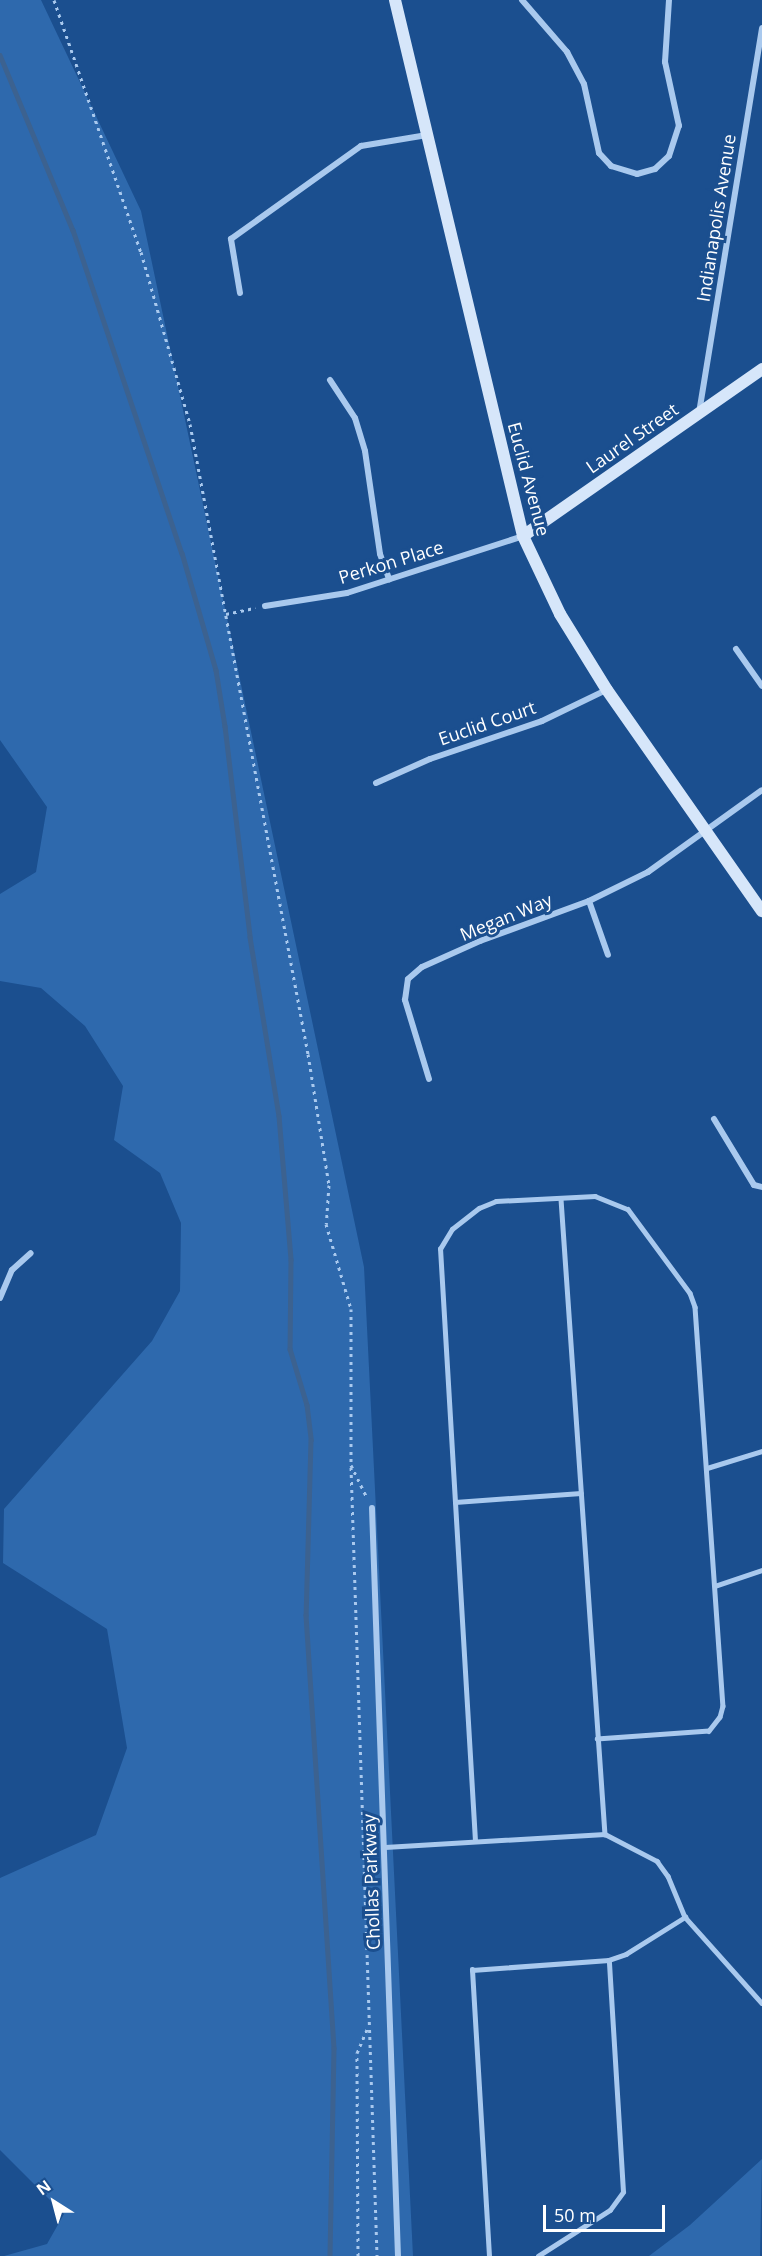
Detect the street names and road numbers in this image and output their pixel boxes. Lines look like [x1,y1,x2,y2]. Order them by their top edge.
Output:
street label: Indianapolis Avenue [692,133,740,303]
street label: Laurel Street [582,398,682,478]
street label: Euclid Avenue [503,420,555,538]
street label: Perkon Place [336,536,446,588]
street label: Euclid Court [436,696,538,750]
street label: Megan Way [457,889,555,945]
street label: Chollas Parkway [358,1814,384,1950]

